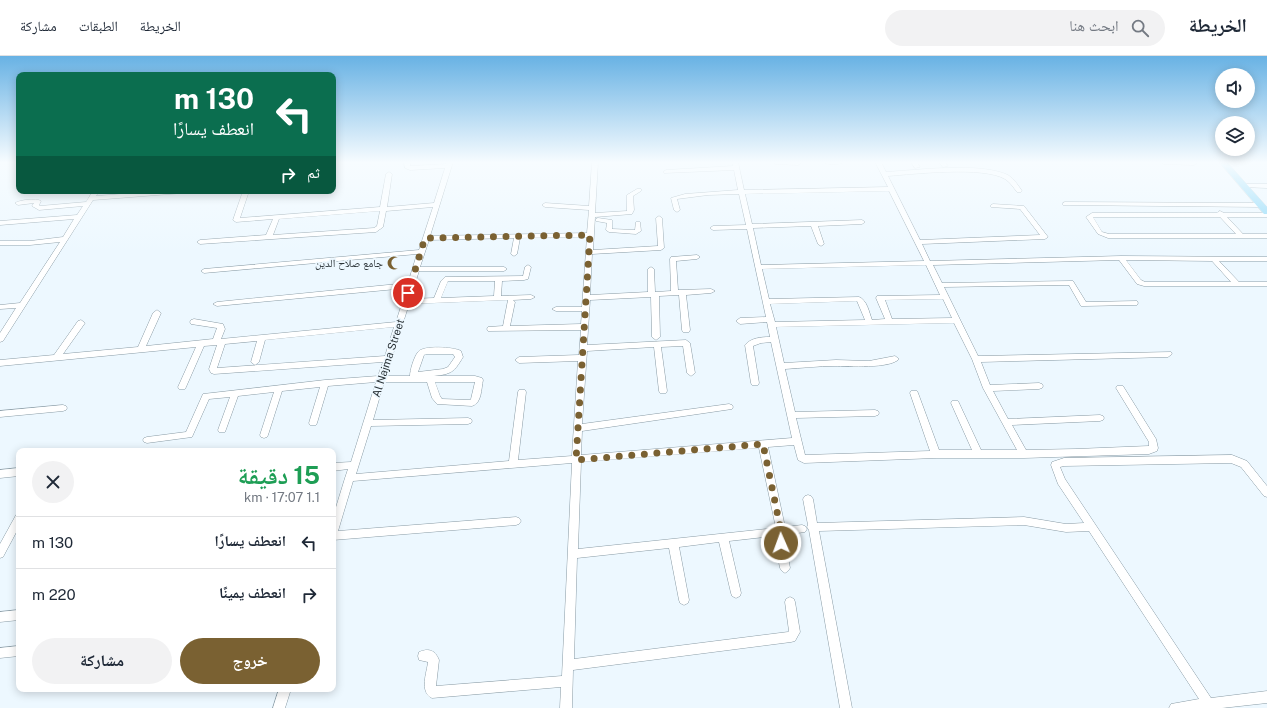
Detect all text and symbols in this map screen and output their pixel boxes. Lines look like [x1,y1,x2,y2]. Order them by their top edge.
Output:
search box [885,10,1165,46]
text: الخريطة [1189,14,1247,36]
text: ابحث هنا [1069,17,1119,34]
icon: search [1129,17,1151,39]
text: مشاركة [20,18,57,34]
text: الطبقات [79,18,118,34]
text: الخريطة [140,18,181,34]
map controls [1215,68,1255,156]
button: sound [1215,68,1255,108]
text: 130 m [174,82,254,115]
icon: left [268,88,320,140]
button: layers [1215,116,1255,156]
text: انعطف يسارًا [173,118,254,139]
icon: right [277,164,299,186]
text: ثم [307,164,320,181]
mosque icon: جامع صلاح الدين [386,255,402,271]
place label: جامع صلاح الدين [315,257,383,270]
pin [391,276,425,310]
icon: arrive [397,282,419,304]
street label: Al Najma Street [370,317,406,399]
button: close [32,461,74,503]
text: 15 دقيقة [238,461,320,489]
text: 1.1 km · 17:07 [244,490,320,505]
position arrow [760,522,802,564]
text: انعطف يسارًا [215,532,286,549]
icon: left [298,532,320,554]
text: 130 m [32,534,73,551]
text: انعطف يمينًا [219,584,286,601]
icon: right [298,584,320,606]
text: 220 m [32,586,76,603]
button: مشاركة [32,638,172,684]
button: خروج [180,638,320,684]

